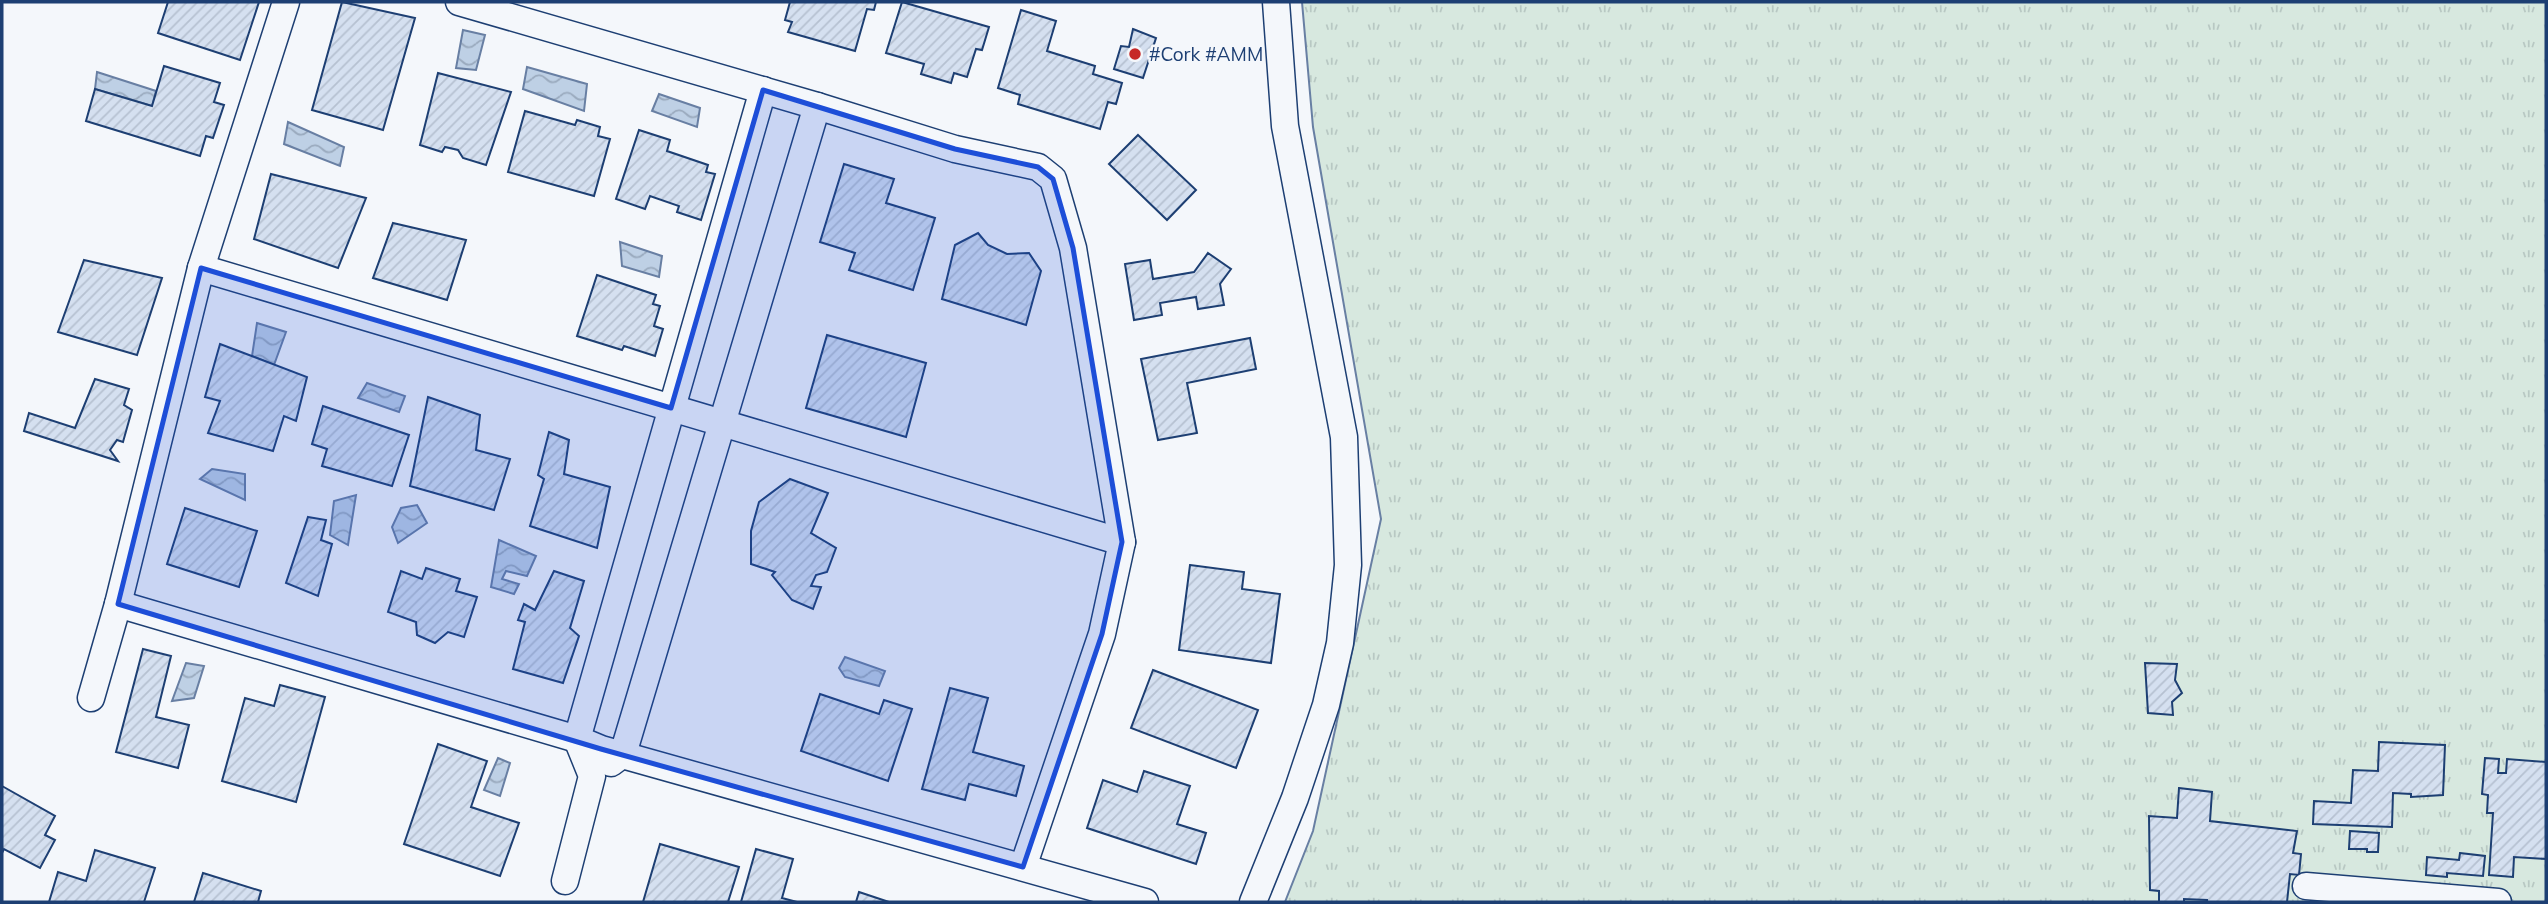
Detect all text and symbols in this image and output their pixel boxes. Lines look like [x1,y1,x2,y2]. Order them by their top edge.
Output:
place label: #Cork #AMM [1149,42,1263,66]
marker: #Cork #AMM [1127,46,1143,62]

